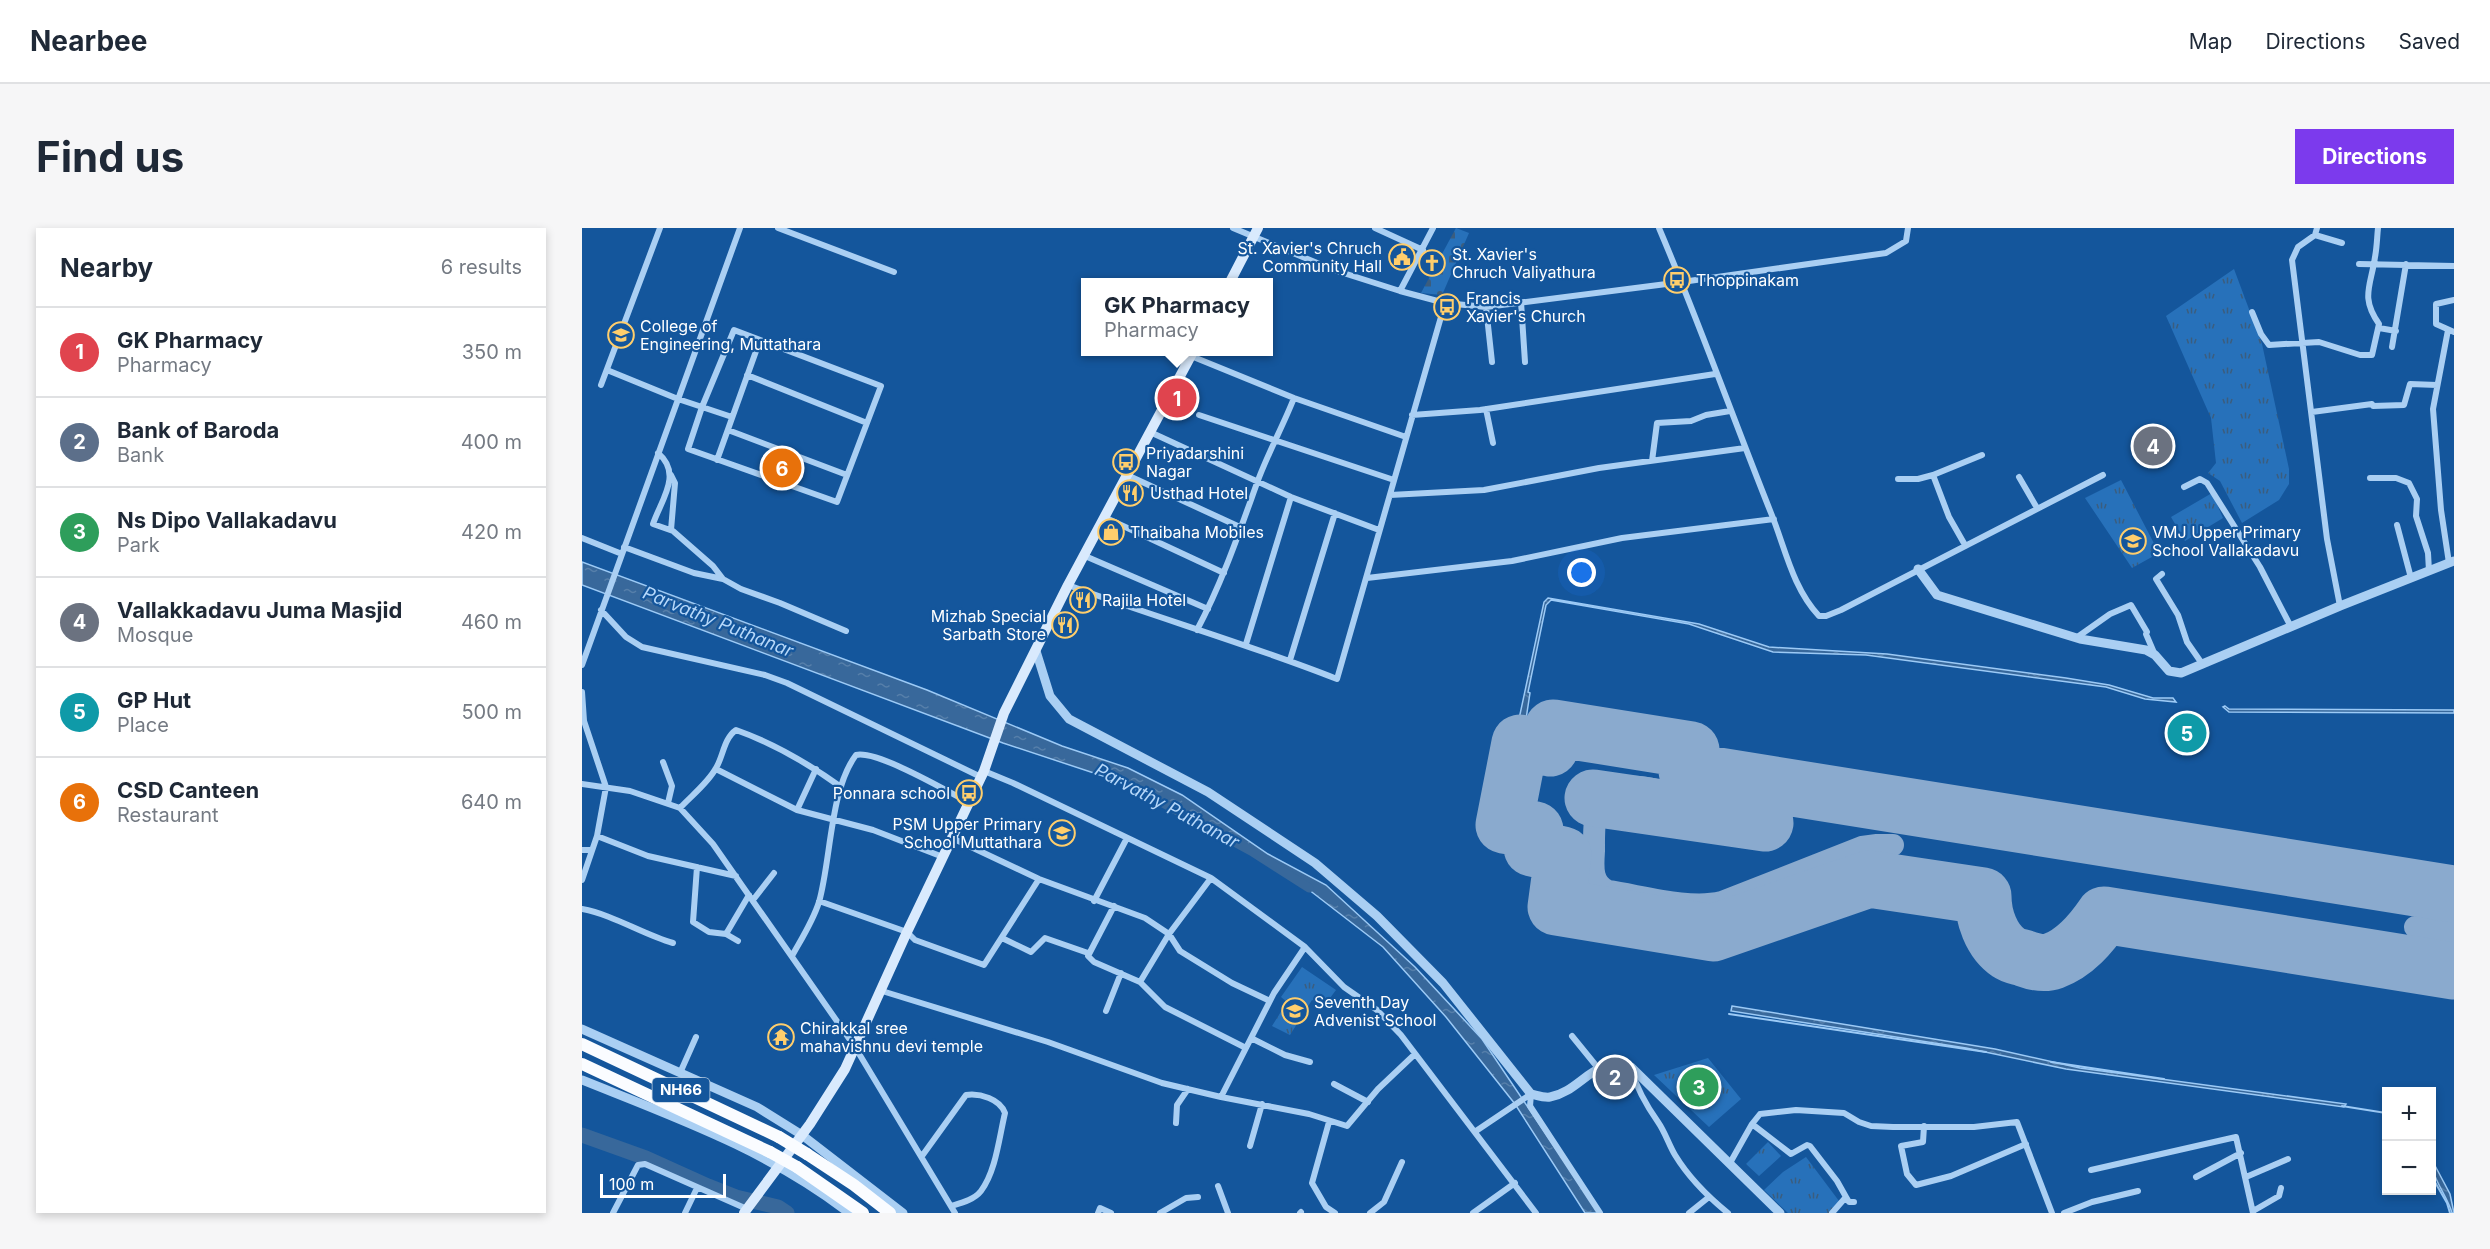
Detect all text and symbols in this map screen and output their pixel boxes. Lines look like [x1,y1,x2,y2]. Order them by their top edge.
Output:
text: Nearbee [30,24,147,58]
text: Map [2189,29,2232,54]
text: Directions [2265,29,2366,54]
text: Saved [2399,29,2460,54]
button: Directions [2295,129,2454,184]
text: Find us [36,131,184,182]
place label: St. Xavier's Chruch Community Hall [1237,238,1382,276]
public building icon: St. Xavier's Chruch Community Hall [1387,242,1417,272]
place label: St. Xavier's Chruch Valiyathura [1452,244,1596,282]
church icon: St. Xavier's Chruch Valiyathura [1417,248,1447,278]
text: Nearby [60,252,153,283]
text: 6 results [441,255,522,279]
bus stop icon: Thoppinakam [1662,265,1692,295]
place label: Thoppinakam [1696,270,1799,290]
popup [1081,278,1273,356]
place label: Francis Xavier's Church [1466,288,1586,326]
text: GK Pharmacy [1104,292,1250,318]
bus stop icon: Francis Xavier's Church [1432,292,1462,322]
place label: College of Engineering, Muttathara [640,316,821,354]
text: Pharmacy [1104,318,1199,342]
school or university icon: College of Engineering, Muttathara [606,320,636,350]
text: GK Pharmacy [117,327,263,353]
text: 1 [75,340,84,364]
text: 350 m [462,340,522,364]
text: Pharmacy [117,353,212,377]
pin: 1 [1158,376,1196,420]
text: Bank of Baroda [117,417,279,443]
pin: 4 [2134,424,2172,468]
text: 2 [73,430,86,454]
text: 400 m [461,430,522,454]
text: Bank [117,443,164,467]
place label: Priyadarshini Nagar [1146,443,1244,481]
pin: 6 [762,446,802,490]
bus stop icon: Priyadarshini Nagar [1111,447,1141,477]
restaurant icon: Usthad Hotel [1115,478,1145,508]
place label: Usthad Hotel [1150,483,1248,503]
text: Ns Dipo Vallakadavu [117,507,337,533]
shop icon: Thaibaha Mobiles [1096,517,1126,547]
text: 3 [73,520,86,544]
text: 420 m [461,520,522,544]
place label: Thaibaha Mobiles [1130,522,1264,542]
place label: VMJ Upper Primary School Vallakadavu [2152,522,2301,560]
school or university icon: VMJ Upper Primary School Vallakadavu [2118,526,2148,556]
text: Park [117,533,160,557]
your location [1567,558,1596,587]
water label: Parvathy Puthanar [640,582,797,662]
restaurant icon: Rajila Hotel [1068,585,1098,615]
place label: Rajila Hotel [1102,590,1186,610]
text: Vallakkadavu Juma Masjid [117,597,402,623]
place label: Mizhab Special Sarbath Store [931,606,1046,644]
text: 4 [73,610,86,634]
text: 460 m [461,610,522,634]
restaurant icon: Mizhab Special Sarbath Store [1050,610,1080,640]
text: Mosque [117,623,193,647]
text: GP Hut [117,687,191,713]
text: 5 [73,700,86,724]
text: 500 m [461,700,522,724]
pin: 5 [2168,710,2206,756]
text: Place [117,713,169,737]
water label: Parvathy Puthanar [1092,759,1244,853]
text: CSD Canteen [117,777,259,803]
bus stop icon: Ponnara school [954,778,984,808]
place label: Ponnara school [833,783,950,803]
text: 6 [73,790,86,814]
text: 640 m [461,790,522,814]
text: Restaurant [117,803,219,827]
place label: PSM Upper Primary School Muttathara [893,814,1042,852]
school or university icon: PSM Upper Primary School Muttathara [1047,818,1077,848]
place label: Seventh Day Advenist School [1314,992,1436,1030]
school or university icon: Seventh Day Advenist School [1280,996,1310,1026]
place label: Chirakkal sree mahavishnu devi temple [800,1018,983,1056]
temple icon: Chirakkal sree mahavishnu devi temple [766,1022,796,1052]
pin: 2 [1596,1054,1634,1100]
pin: 3 [1680,1064,1718,1110]
road number: NH66 [652,1078,710,1102]
map controls [2382,1087,2436,1195]
button: + [2382,1087,2436,1141]
button: − [2382,1141,2436,1195]
scale bar [600,1171,726,1198]
text: 100 m [609,1174,654,1194]

